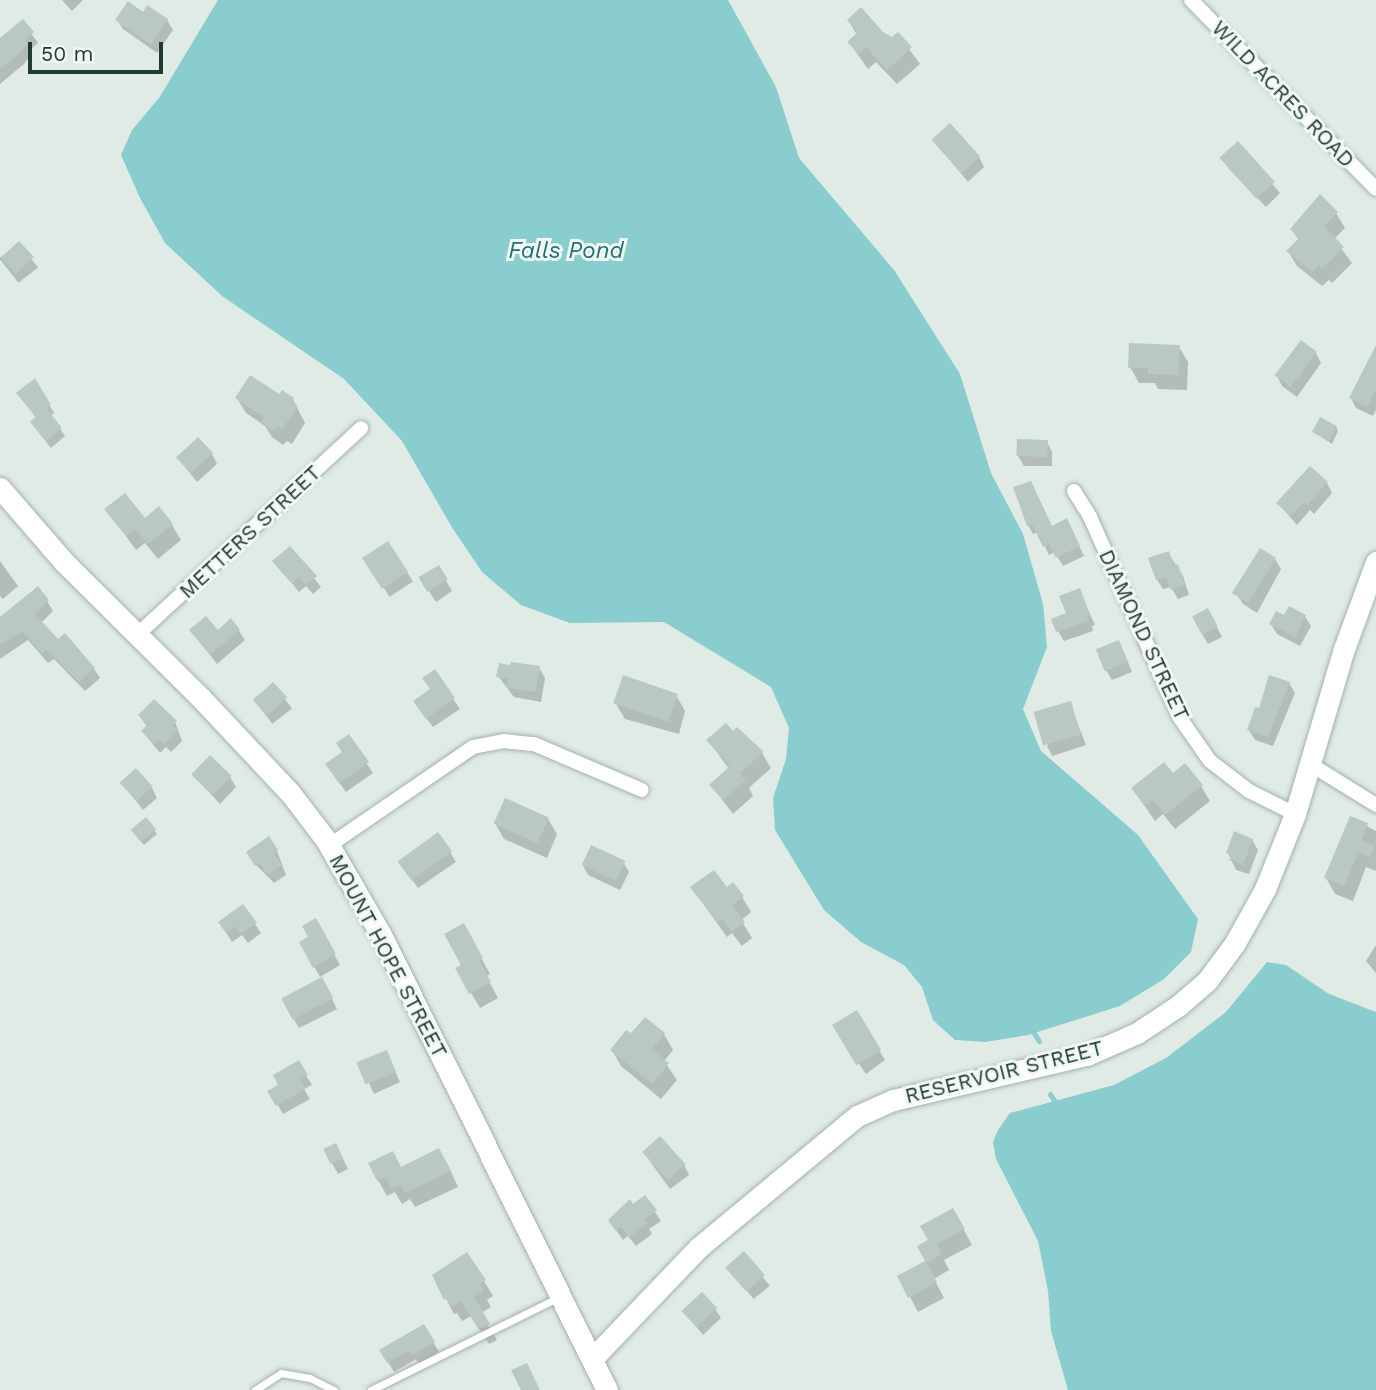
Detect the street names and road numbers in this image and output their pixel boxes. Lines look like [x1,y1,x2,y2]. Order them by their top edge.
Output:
street label: WILD ACRES ROAD [1206,15,1360,173]
street label: METTERS STREET [174,460,326,604]
street label: DIAMOND STREET [1093,546,1195,724]
street label: MOUNT HOPE STREET [324,850,452,1062]
street label: RESERVOIR STREET [902,1035,1106,1109]

